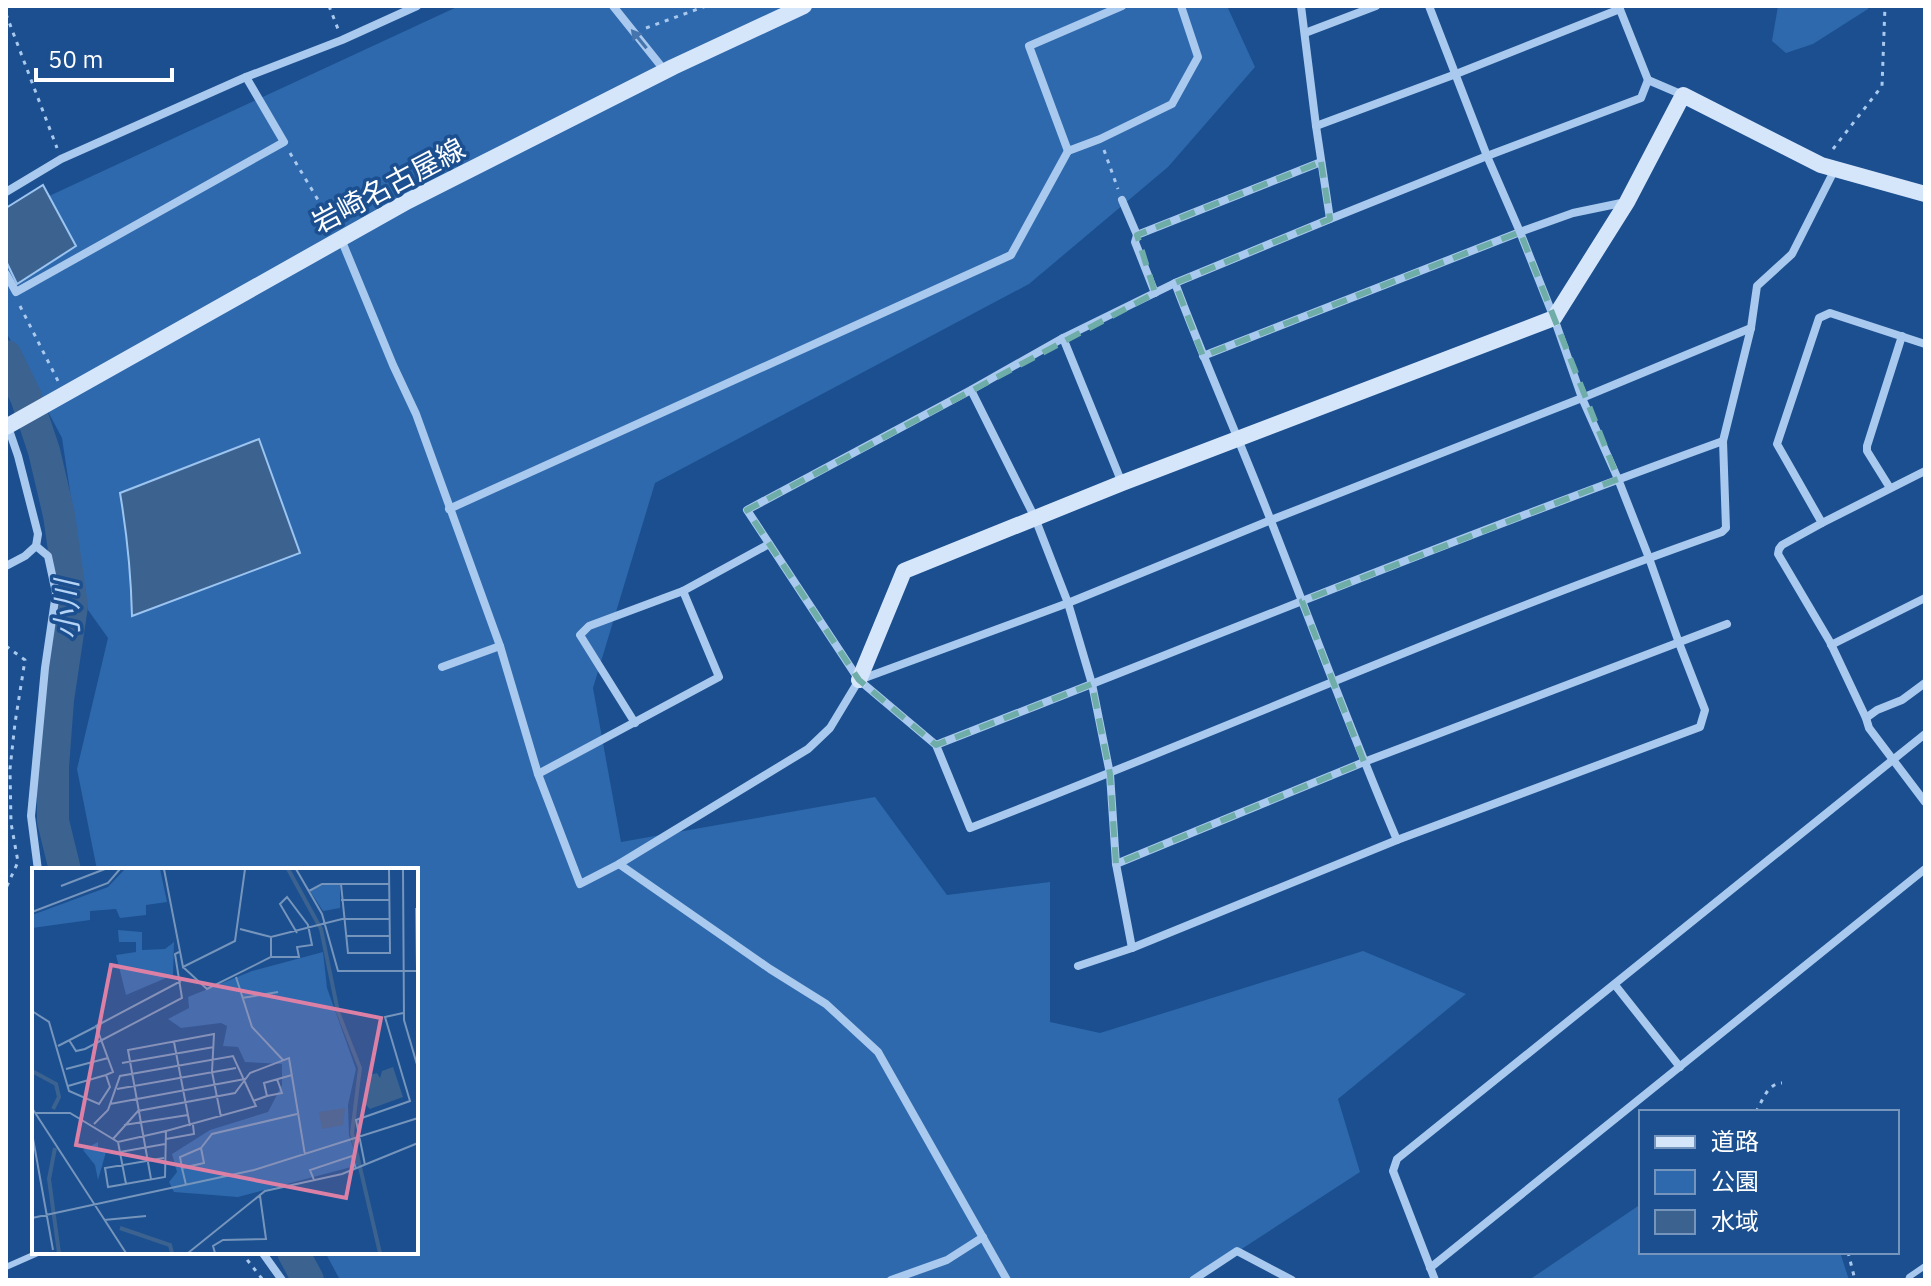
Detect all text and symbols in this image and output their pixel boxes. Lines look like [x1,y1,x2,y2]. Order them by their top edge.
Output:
one-way arrow [631,29,648,49]
scale bar [36,32,172,82]
text: 50 m [48,43,103,75]
street label: 岩崎名古屋線 [305,129,471,241]
water label: 小川 [46,577,86,640]
inset map [32,868,418,1254]
legend [1639,1110,1899,1254]
text: 道路 [1711,1125,1759,1157]
text: 公園 [1711,1165,1759,1197]
text: 水域 [1711,1205,1759,1237]

